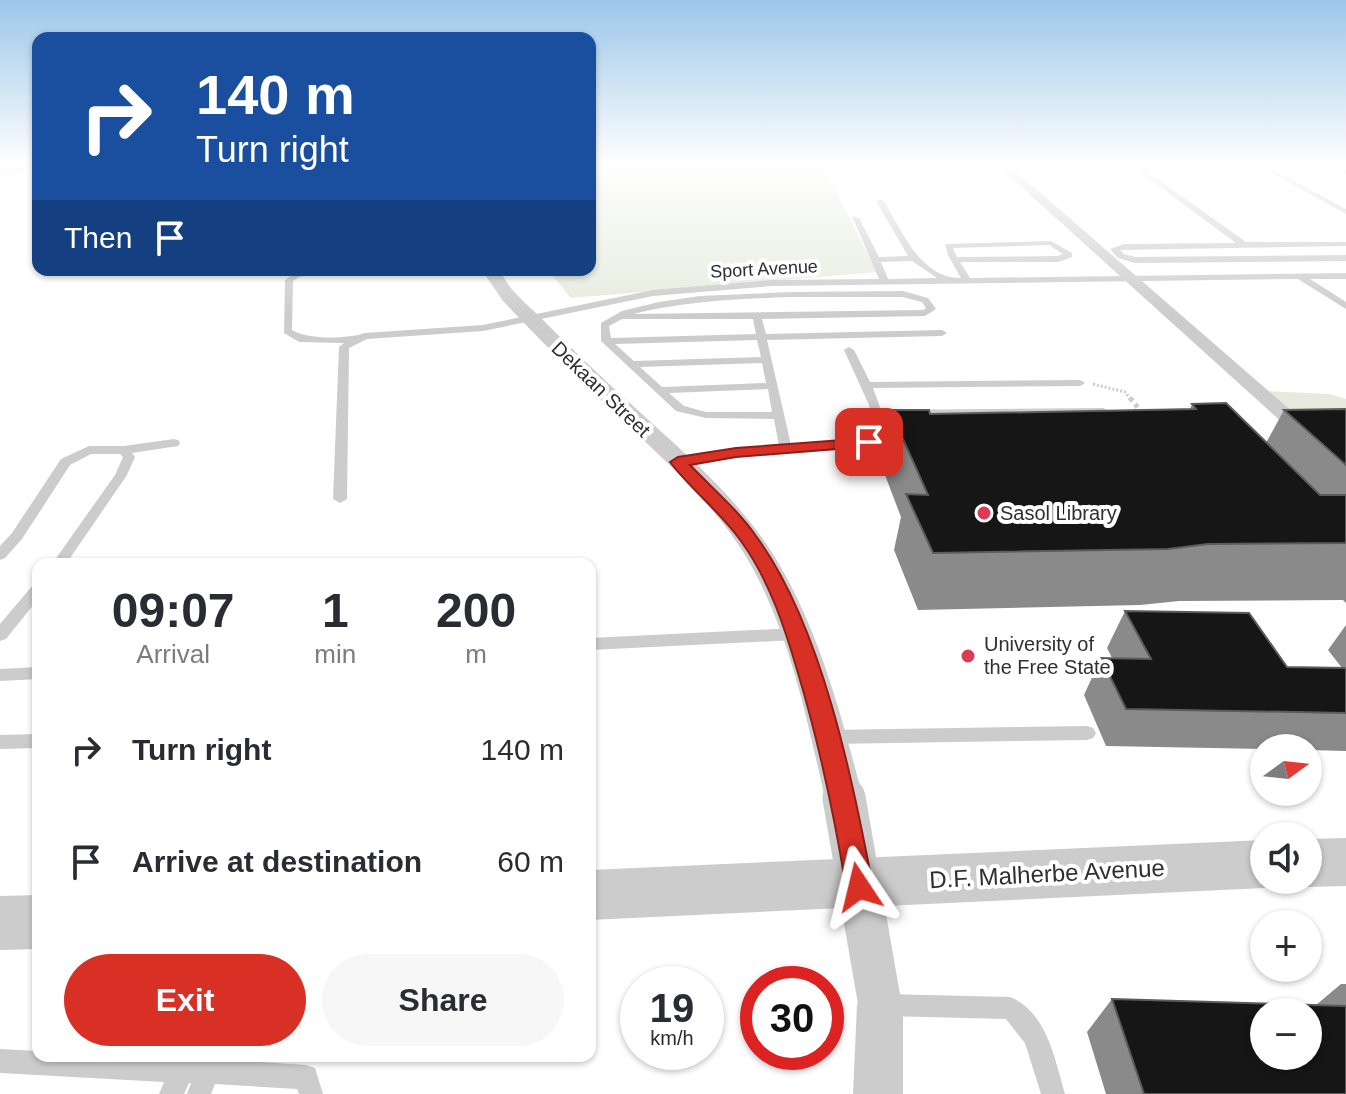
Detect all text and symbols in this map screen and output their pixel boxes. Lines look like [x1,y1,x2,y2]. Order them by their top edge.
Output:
text: 140 m [196,63,355,126]
icon: right [64,64,168,168]
text: Turn right [196,129,349,170]
icon: arrive [148,216,192,260]
text: Then [64,221,132,254]
street label: Sport Avenue [710,256,818,282]
street label: Dekaan Street [547,337,655,442]
pin [835,408,903,476]
icon: arrive [847,420,891,464]
place label: Sasol Library [1000,502,1117,524]
marker: Sasol Library [975,504,993,522]
text: 09:07 [112,584,235,637]
text: 1 [322,584,349,637]
text: 200 [436,584,516,637]
place label: University of the Free State [984,633,1111,678]
text: Arrival [136,639,210,669]
text: min [314,639,356,669]
text: m [465,639,487,669]
marker: University of the Free State [959,647,977,665]
icon: right [64,728,108,772]
text: Turn right [132,733,271,766]
text: 140 m [481,733,564,766]
north arrow [1250,734,1322,806]
map controls [1250,734,1322,1070]
button: sound [1250,822,1322,894]
icon: arrive [64,840,108,884]
text: Arrive at destination [132,845,422,878]
text: 60 m [497,845,564,878]
position arrow [817,845,901,929]
street label: D.F. Malherbe Avenue [929,854,1165,893]
button: + [1250,910,1322,982]
button: Exit [64,954,306,1046]
button: Share [322,954,564,1046]
speed limit sign: 30 [740,966,844,1070]
text: 19 [650,986,694,1030]
button: − [1250,998,1322,1070]
text: km/h [650,1027,694,1049]

